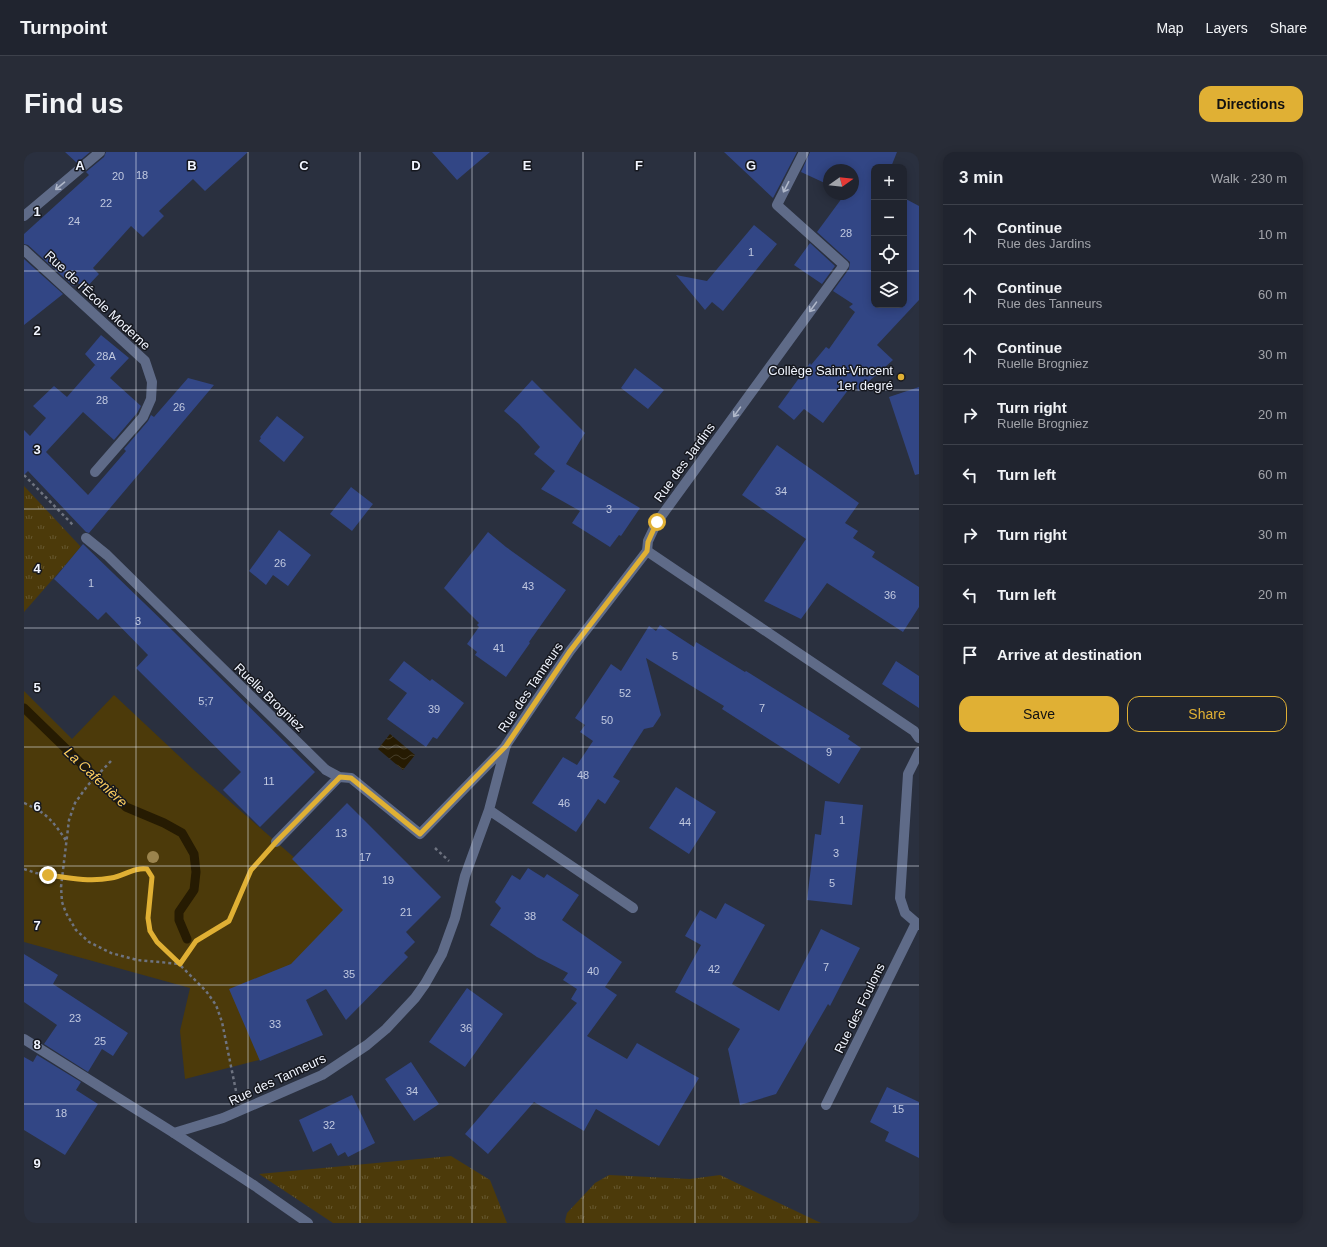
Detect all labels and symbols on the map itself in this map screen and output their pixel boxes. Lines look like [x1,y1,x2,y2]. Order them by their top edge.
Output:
text: A [75,158,85,173]
text: B [187,158,197,173]
text: C [299,158,309,173]
text: D [411,158,421,173]
text: E [523,158,532,173]
text: F [635,158,643,173]
text: G [746,158,756,173]
north arrow [823,164,859,200]
house number: 18 [136,169,148,181]
house number: 20 [112,170,124,182]
one-way arrow [782,181,789,193]
one-way arrow [54,182,65,191]
house number: 22 [100,197,112,209]
text: 1 [33,204,41,219]
house number: 24 [68,215,80,227]
house number: 28 [840,227,852,239]
house number: 1 [748,246,754,258]
street label: Rue de l'École Moderne [42,248,153,353]
one-way arrow [809,301,817,312]
text: 2 [33,323,41,338]
house number: 28A [96,350,116,362]
place label: Collège Saint-Vincent 1er degré [768,363,893,393]
marker: Collège Saint-Vincent 1er degré [896,372,906,382]
house number: 28 [96,394,108,406]
house number: 26 [173,401,185,413]
one-way arrow [733,406,741,417]
street label: Rue des Jardins [651,419,718,505]
text: 3 [33,442,41,457]
house number: 34 [775,485,787,497]
house number: 3 [606,503,612,515]
route start [648,513,666,531]
house number: 26 [274,557,286,569]
text: 4 [33,561,41,576]
house number: 1 [88,577,94,589]
house number: 43 [522,580,534,592]
house number: 36 [884,589,896,601]
house number: 3 [135,615,141,627]
street label: Rue des Tanneurs [495,639,566,735]
house number: 41 [493,642,505,654]
house number: 5 [672,650,678,662]
street label: Ruelle Brogniez [231,660,308,735]
text: 5 [33,680,41,695]
house number: 52 [619,687,631,699]
house number: 5;7 [198,695,214,707]
house number: 7 [759,702,765,714]
house number: 39 [428,703,440,715]
house number: 50 [601,714,613,726]
water label: La Cafenière [61,744,131,810]
house number: 9 [826,746,832,758]
house number: 48 [577,769,589,781]
house number: 11 [263,775,275,787]
house number: 46 [558,797,570,809]
text: 6 [33,799,41,814]
house number: 1 [839,814,845,826]
house number: 44 [679,816,691,828]
house number: 13 [335,827,347,839]
house number: 3 [833,847,839,859]
house number: 17 [359,851,371,863]
route end [39,866,57,884]
house number: 19 [382,874,394,886]
house number: 5 [829,877,835,889]
house number: 21 [400,906,412,918]
house number: 38 [524,910,536,922]
text: 7 [33,918,41,933]
street label: Rue des Foulons [831,960,888,1056]
house number: 7 [823,961,829,973]
house number: 42 [708,963,720,975]
house number: 40 [587,965,599,977]
house number: 35 [343,968,355,980]
house number: 23 [69,1012,81,1024]
house number: 33 [269,1018,281,1030]
house number: 36 [460,1022,472,1034]
house number: 25 [94,1035,106,1047]
text: 8 [33,1037,41,1052]
street label: Rue des Tanneurs [226,1050,329,1108]
house number: 34 [406,1085,418,1097]
house number: 15 [892,1103,904,1115]
house number: 18 [55,1107,67,1119]
house number: 32 [323,1119,335,1131]
text: 9 [33,1156,41,1171]

